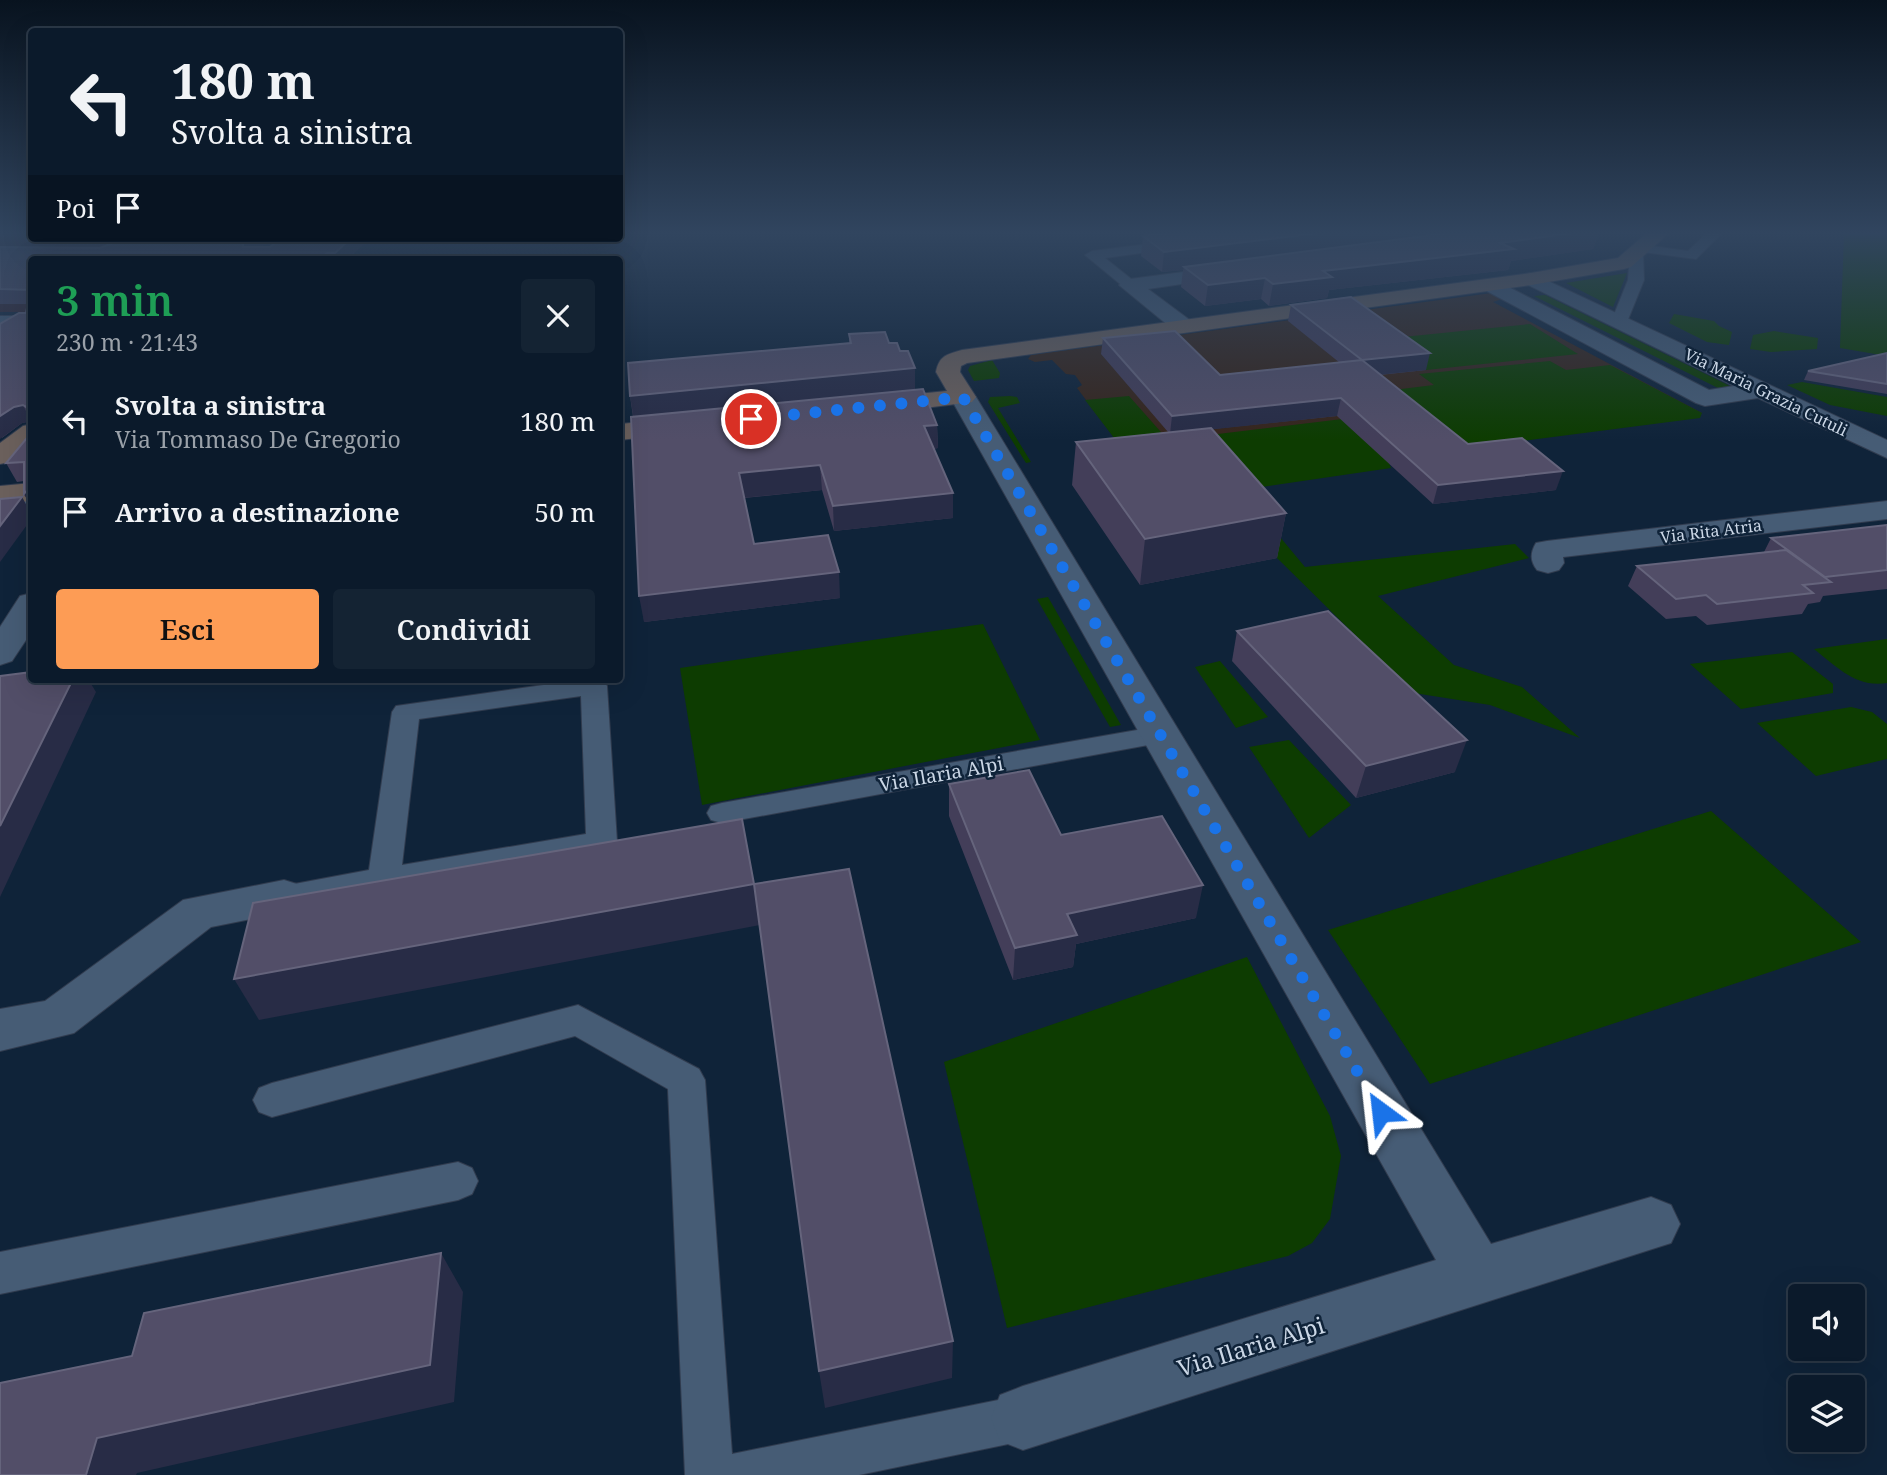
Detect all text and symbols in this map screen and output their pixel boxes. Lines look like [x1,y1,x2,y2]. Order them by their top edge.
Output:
text: 180 m [171,47,315,113]
icon: left [56,56,147,147]
text: Svolta a sinistra [171,110,413,153]
icon: arrive [109,189,147,227]
text: Poi [56,190,95,226]
text: 3 min [56,271,173,328]
button: close [521,279,595,353]
text: 230 m · 21:43 [56,326,198,358]
street label: Via Maria Grazia Cutuli [1681,343,1851,441]
text: Svolta a sinistra [115,387,326,423]
pin [721,389,781,449]
icon: arrive [732,400,770,438]
icon: left [56,402,94,440]
text: 180 m [520,403,595,439]
text: Via Tommaso De Gregorio [115,423,401,455]
icon: arrive [56,493,94,531]
text: Arrivo a destinazione [115,494,400,530]
text: 50 m [535,494,595,530]
street label: Via Rita Atria [1659,514,1763,548]
button: Esci [56,589,319,669]
button: Condividi [333,589,595,669]
street label: Via Ilaria Alpi [877,750,1005,798]
position arrow [1344,1075,1418,1149]
map controls [1788,1284,1865,1452]
button: sound [1788,1284,1865,1361]
street label: Via Ilaria Alpi [1173,1308,1329,1384]
button: layers [1788,1375,1865,1452]

